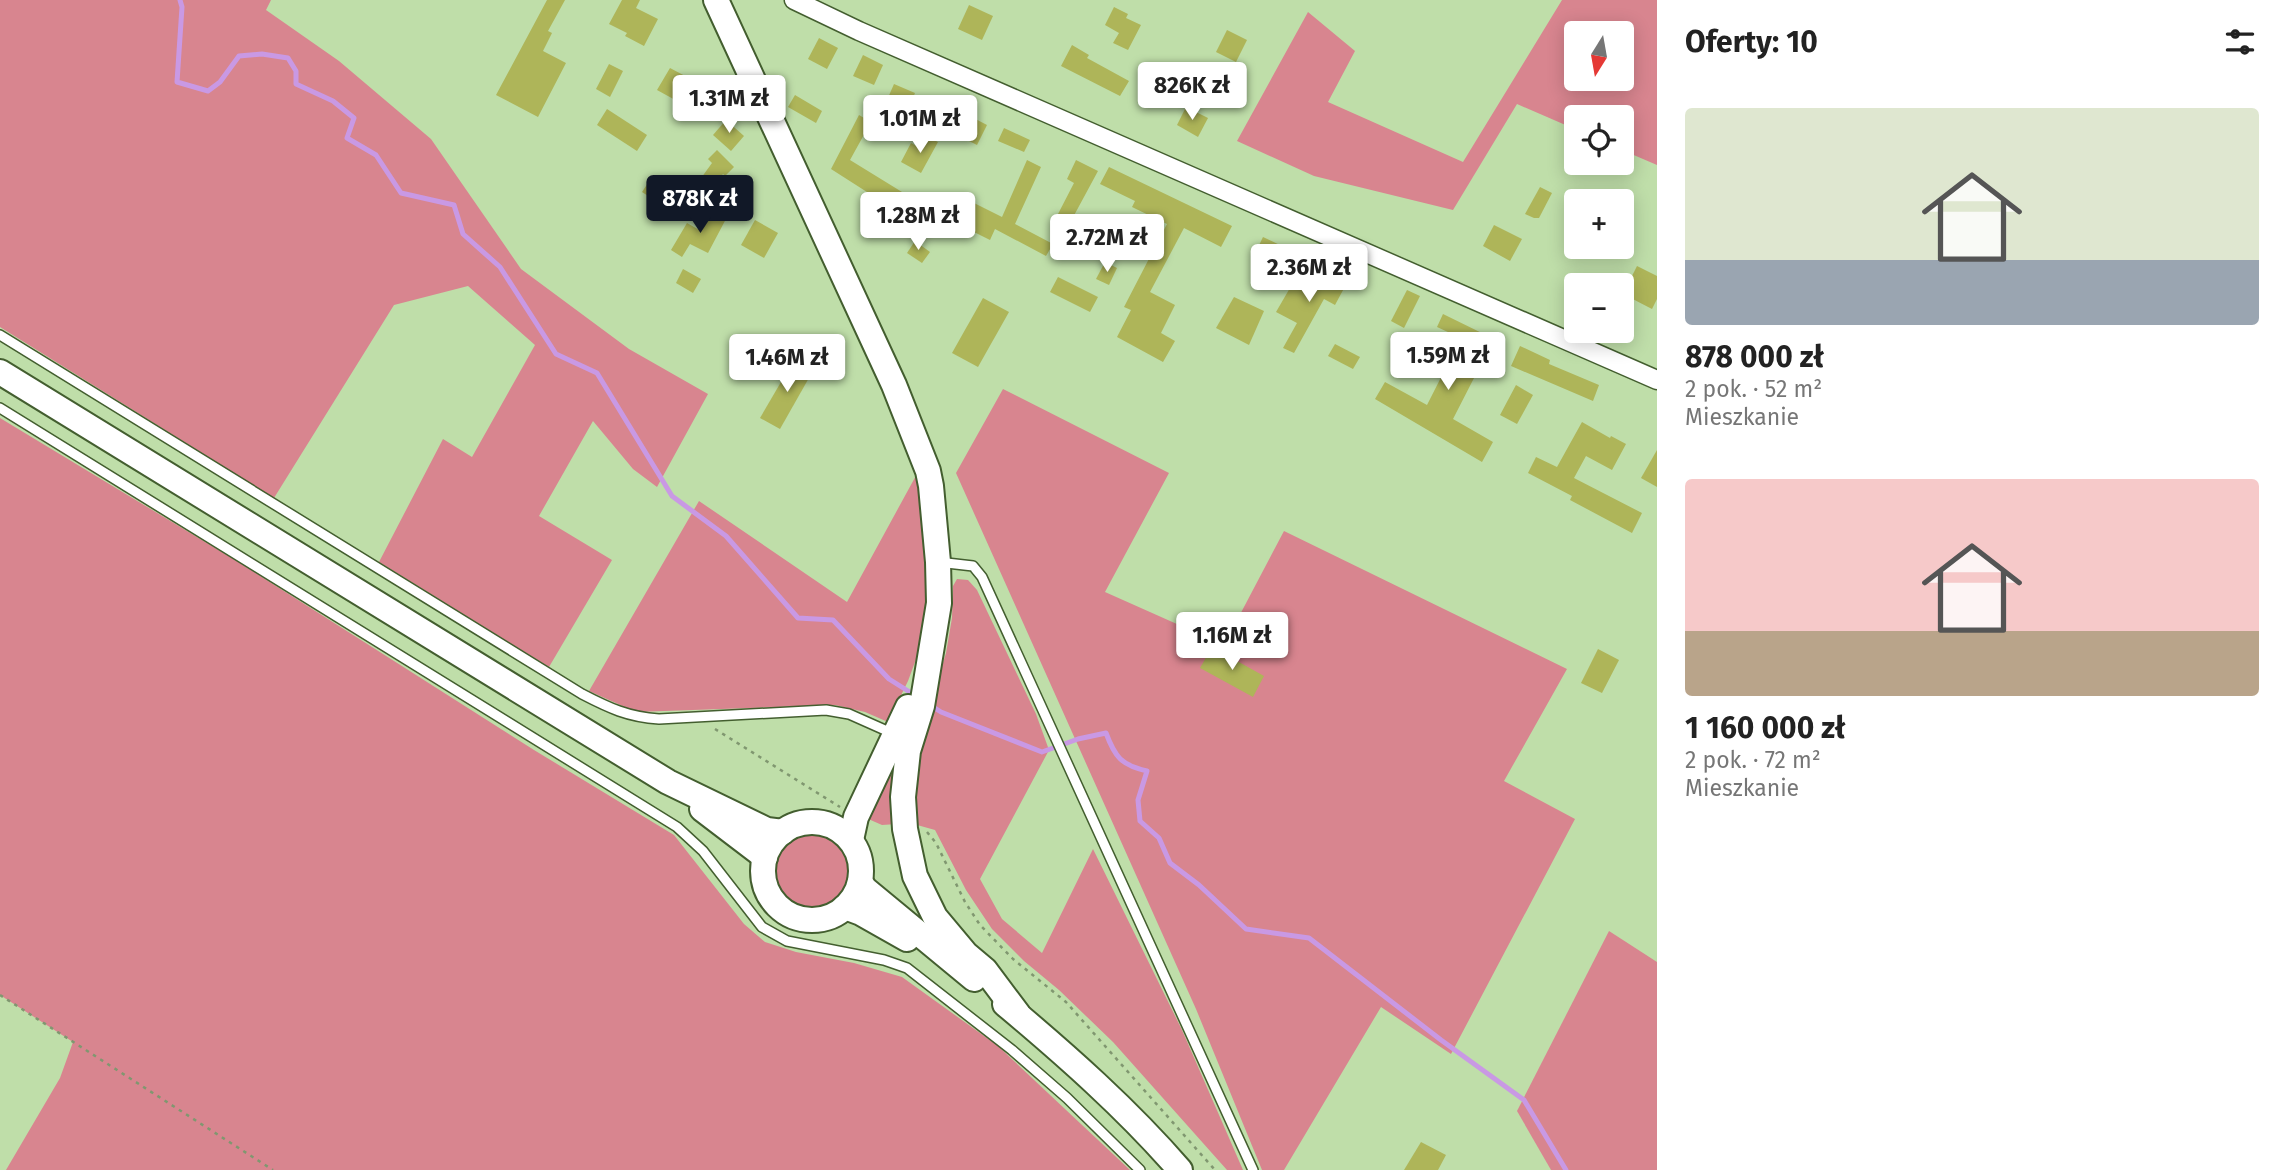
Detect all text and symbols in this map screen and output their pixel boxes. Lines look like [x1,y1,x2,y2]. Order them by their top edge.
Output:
north arrow [1564,21,1634,91]
map controls [1564,21,1634,343]
icon: filters [2221,23,2259,61]
text: Oferty: 10 [1685,24,1818,60]
pin: 826K zł [1127,62,1257,122]
text: 826K zł [1154,71,1230,99]
pin: 1.31M zł [657,76,801,135]
text: 1.31M zł [689,84,769,112]
pin: 1.01M zł [848,96,992,155]
text: 1.01M zł [879,104,961,132]
button: locate [1564,105,1634,175]
icon: home [1909,154,2035,280]
pin: 878K zł [635,176,765,235]
text: 878K zł [662,184,738,212]
button: + [1564,189,1634,259]
pin: 1.28M zł [846,192,990,252]
text: 1.28M zł [876,201,960,229]
pin: 2.72M zł [1035,215,1179,274]
text: 2.72M zł [1066,223,1148,251]
pin: 2.36M zł [1237,244,1381,304]
text: 2.36M zł [1267,253,1351,281]
button: − [1564,273,1634,343]
pin: 1.59M zł [1376,332,1520,392]
pin: 1.46M zł [715,334,859,394]
text: 878 000 zł [1685,339,1824,375]
text: 1.59M zł [1406,341,1490,369]
text: 1.46M zł [745,343,829,371]
text: 2 pok. · 52 m² [1685,375,1822,403]
text: Mieszkanie [1685,403,1799,431]
icon: home [1909,525,2035,651]
pin: 1.16M zł [1160,612,1304,672]
text: 1.16M zł [1192,621,1272,649]
text: 1 160 000 zł [1685,710,1845,746]
text: 2 pok. · 72 m² [1685,746,1821,774]
text: Mieszkanie [1685,774,1799,802]

